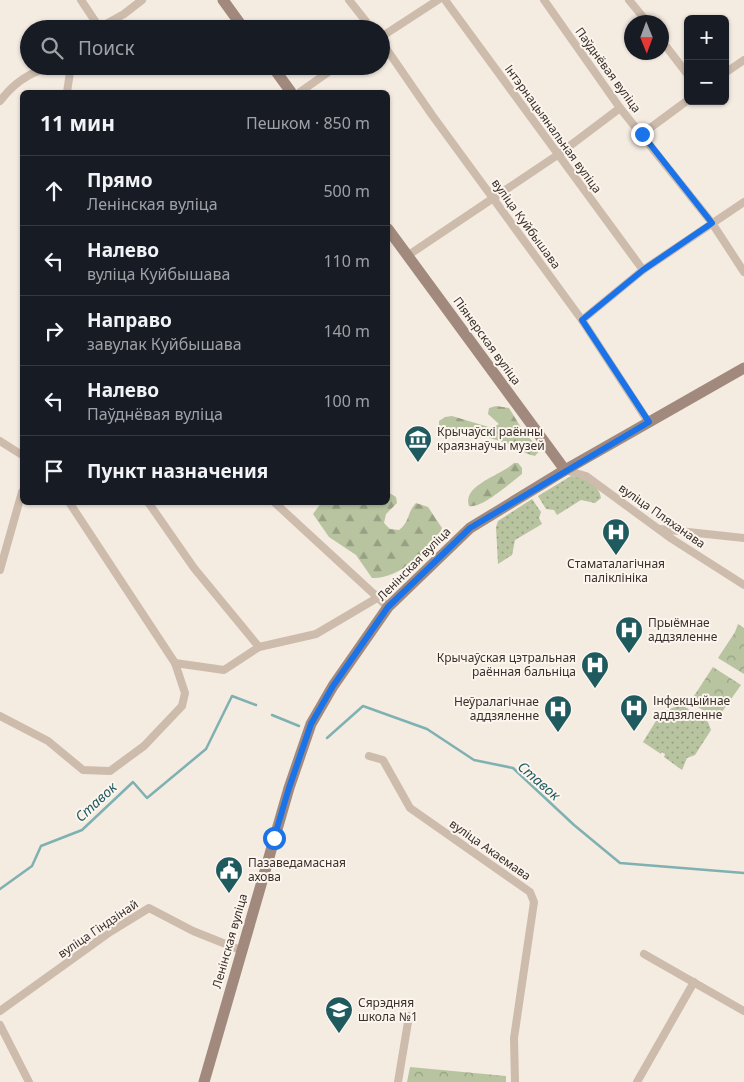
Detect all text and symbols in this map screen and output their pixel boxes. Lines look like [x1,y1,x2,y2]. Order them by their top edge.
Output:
north arrow [624,15,669,60]
map controls [684,15,729,105]
button: + [684,15,729,60]
search box [20,20,390,75]
street label: Паўднёвая вуліца [572,23,645,116]
icon: search [38,34,66,62]
text: Поиск [78,35,134,61]
button: − [684,60,729,105]
street label: Інтэрнацыянальная вуліца [501,61,606,196]
text: 11 мин [40,109,115,137]
text: Пешком · 850 m [246,112,370,134]
route end [631,123,654,146]
text: Прямо [87,167,153,193]
street label: вуліца Куйбышава [488,175,565,272]
icon: ahead [40,177,68,205]
text: 500 m [323,180,370,202]
text: Ленінская вуліца [87,193,218,215]
text: Налево [87,237,159,263]
icon: left [40,247,68,275]
text: 110 m [323,250,370,272]
text: вуліца Куйбышава [87,263,230,285]
street label: Піянерская вуліца [450,293,525,388]
text: Направо [87,307,172,333]
icon: right [40,317,68,345]
text: 140 m [323,320,370,342]
text: завулак Куйбышава [87,333,242,355]
text: Налево [87,377,159,403]
icon: left [40,387,68,415]
text: 100 m [323,390,370,412]
text: Паўднёвая вуліца [87,403,223,425]
place label: Крычаўскі раённы краязнаўчы музей [437,423,545,454]
museum icon: Крычаўскі раённы краязнаўчы музей [403,424,433,463]
icon: arrive [40,457,68,485]
text: Пункт назначения [87,458,268,484]
street label: вуліца Пляханава [616,479,709,552]
hospital icon: Стаматалагічная паліклініка [601,517,631,556]
street label: Ленінская вуліца [373,523,454,604]
place label: Стаматалагічная паліклініка [567,555,665,586]
place label: Прыёмнае аддзяленне [648,614,718,645]
hospital icon: Прыёмнае аддзяленне [614,615,644,654]
place label: Крычаўская цэтральная раённая бальніца [437,649,576,680]
hospital icon: Крычаўская цэтральная раённая бальніца [580,650,610,689]
place label: Інфекцыйнае аддзяленне [653,692,731,723]
place label: Неўралагічнае аддзяленне [454,693,539,724]
hospital icon: Інфекцыйнае аддзяленне [619,693,649,732]
hospital icon: Неўралагічнае аддзяленне [543,694,573,733]
water label: Ставок [514,757,565,805]
water label: Ставок [71,777,121,826]
street label: вуліца Акаемава [446,815,534,884]
route start [263,827,286,850]
place label: Пазаведамасная ахова [248,854,346,885]
public building icon: Пазаведамасная ахова [214,855,244,894]
street label: Ленінская вуліца [208,891,251,990]
street label: вуліца Гіндзінай [54,895,141,962]
place label: Сярэдняя школа №1 [358,994,418,1025]
school or university icon: Сярэдняя школа №1 [324,995,354,1034]

